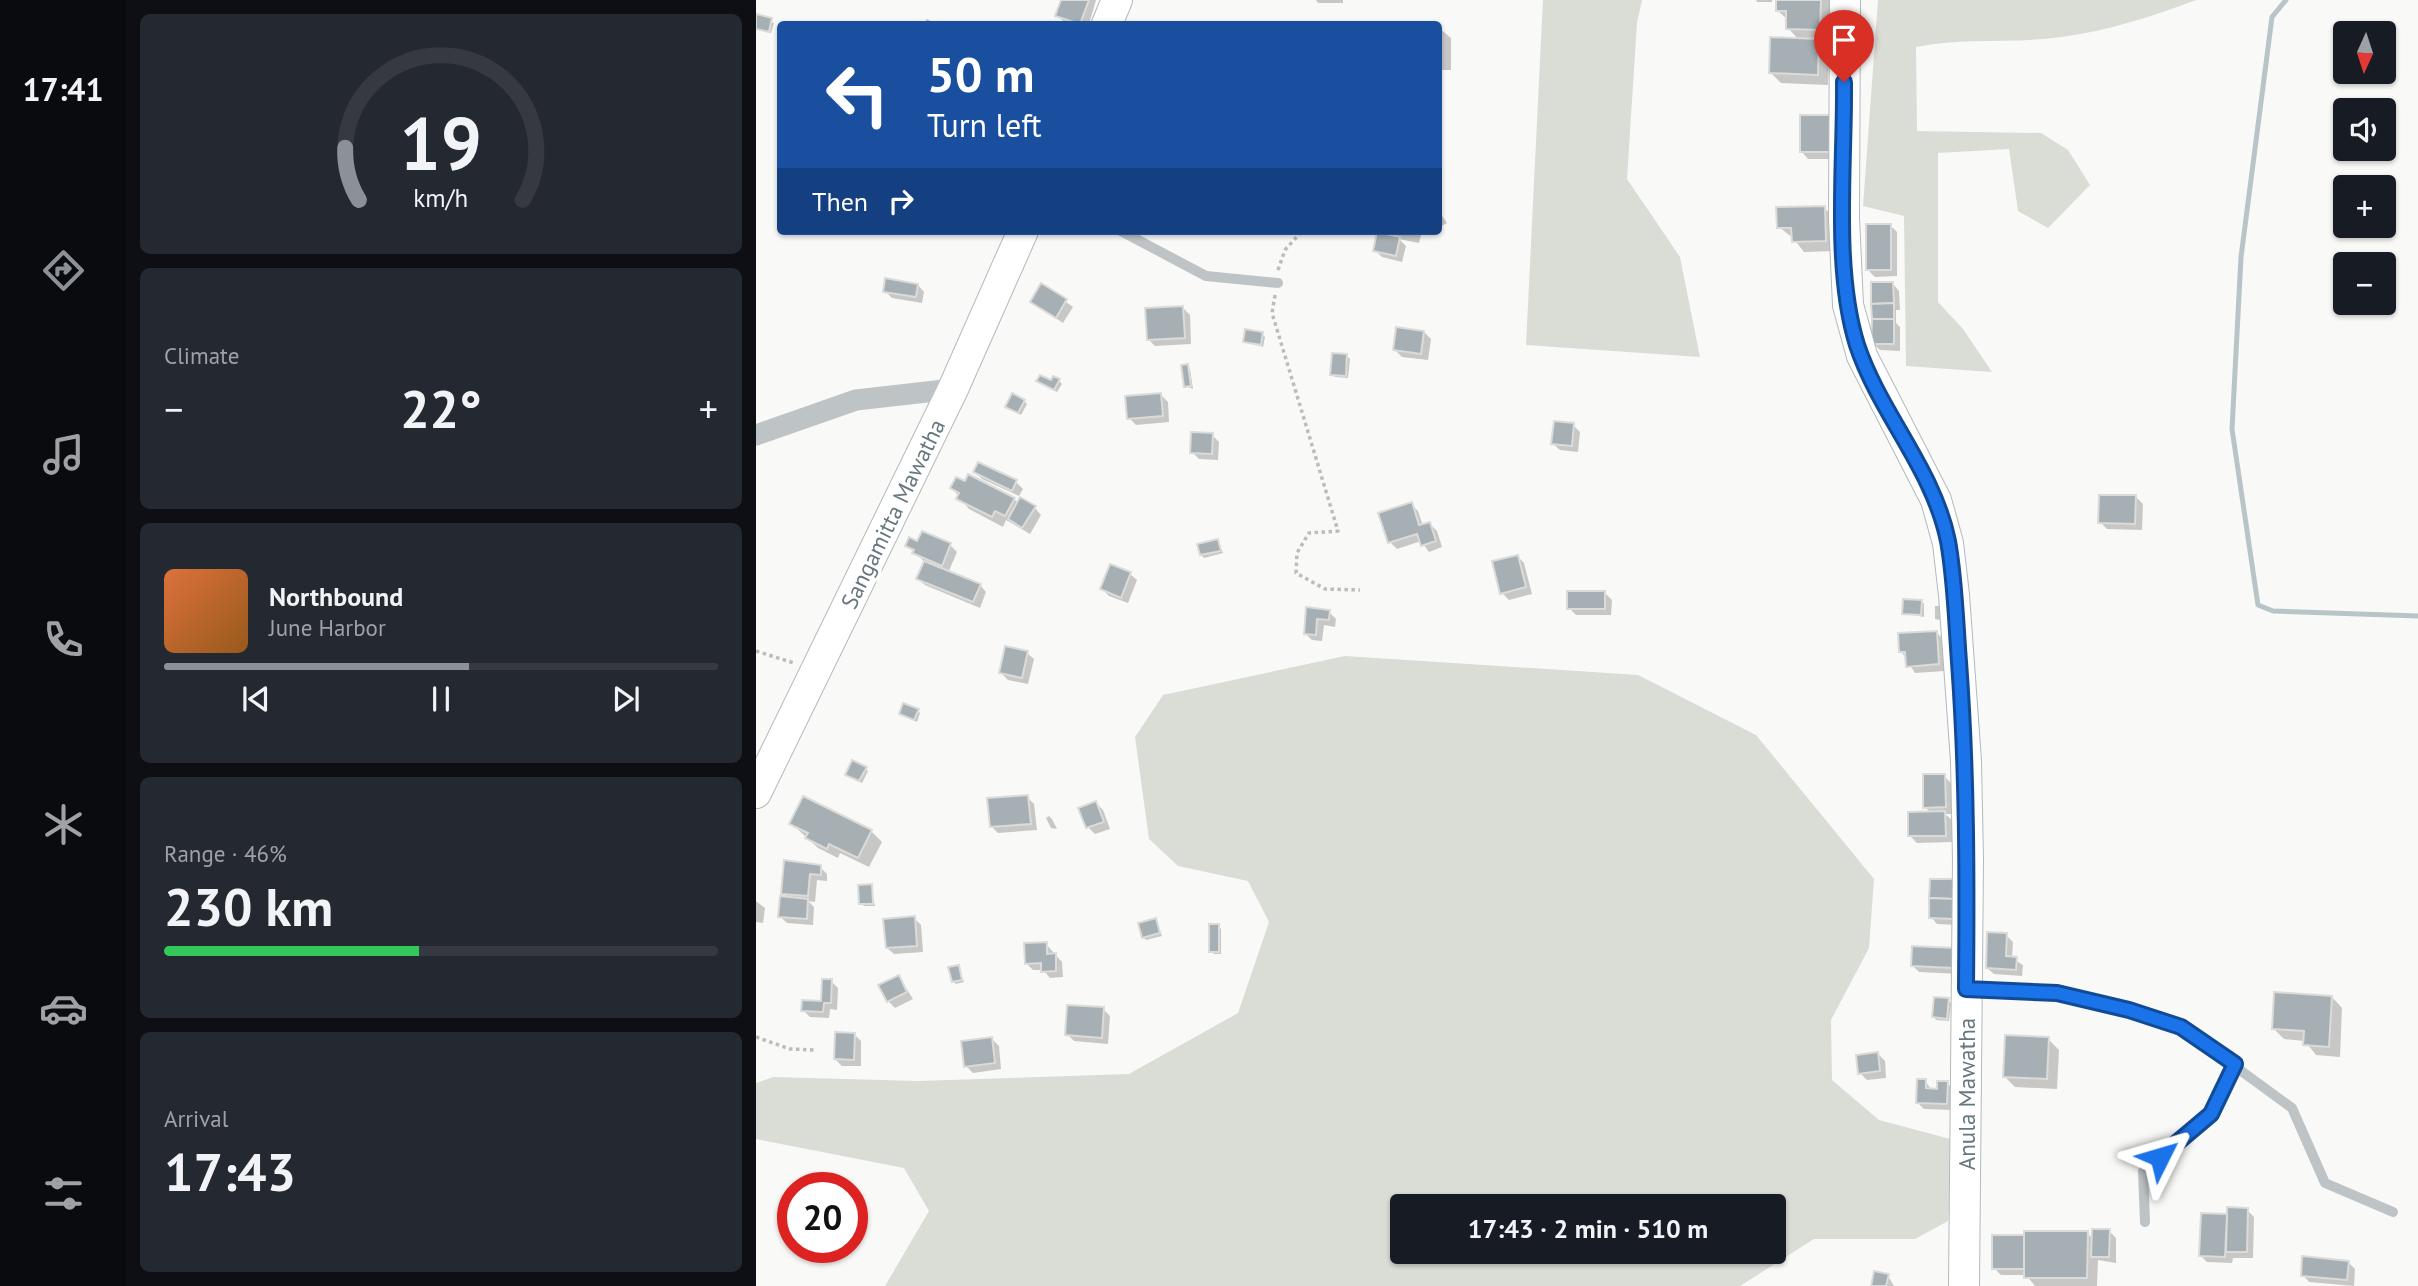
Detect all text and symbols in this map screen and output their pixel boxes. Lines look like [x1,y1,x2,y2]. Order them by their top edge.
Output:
pin [1814,10,1874,82]
icon: arrive [1825,21,1863,59]
north arrow [2333,21,2396,84]
map controls [2333,21,2396,315]
text: 50 m [927,42,1034,106]
icon: left [812,49,903,140]
text: 17:41 [22,68,104,110]
text: 19 [400,97,482,191]
button: sound [2333,98,2396,161]
text: Turn left [927,104,1042,146]
button: + [2333,175,2396,238]
text: km/h [414,182,468,214]
icon: right [882,182,920,220]
text: Then [812,185,868,218]
icon: directions [39,246,88,295]
button: − [2333,252,2396,315]
text: Climate [164,341,239,370]
text: 22° [400,375,482,442]
text: − [164,384,183,433]
text: + [699,384,718,433]
street label: Sangamitta Mawatha [834,414,951,613]
icon: music [39,430,88,479]
text: Northbound [269,580,403,613]
text: June Harbor [269,613,386,642]
icon: phone [39,615,88,664]
icon: previous [237,680,275,718]
icon: pause [422,680,460,718]
icon: next [607,680,645,718]
icon: climate [39,800,88,849]
text: Range · 46% [164,839,287,868]
text: 230 km [164,873,333,940]
icon: car [39,984,88,1033]
street label: Anula Mawatha [1952,1018,1981,1170]
text: Arrival [164,1104,228,1133]
position arrow [2123,1120,2197,1194]
text: 17:43 [164,1138,296,1205]
icon: filters [39,1169,88,1218]
speed limit sign: 20 [777,1172,868,1263]
text: 17:43 · 2 min · 510 m [1468,1212,1708,1245]

